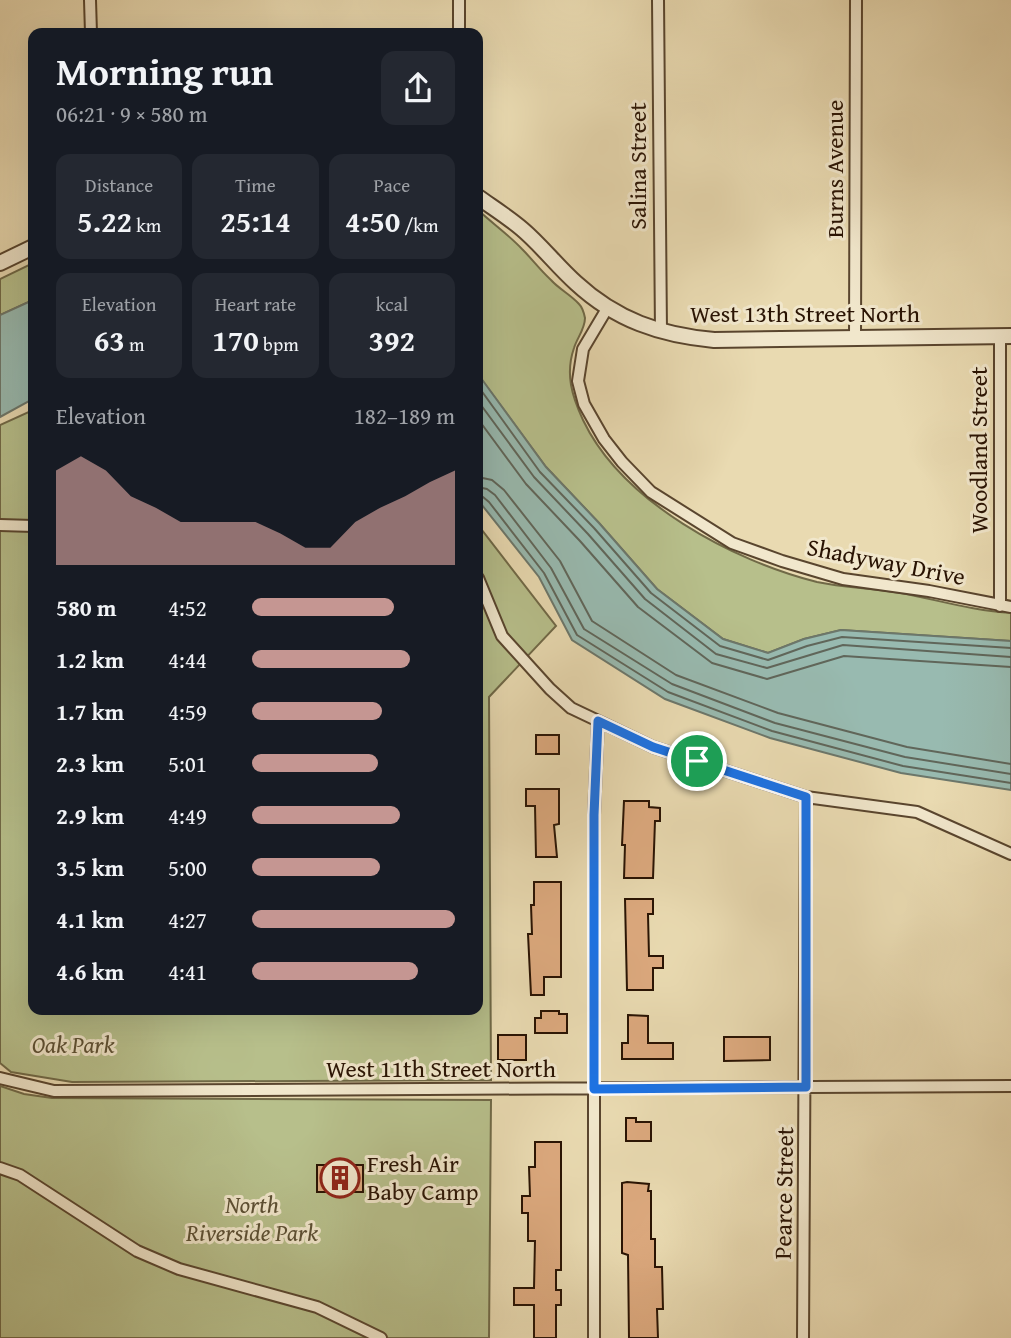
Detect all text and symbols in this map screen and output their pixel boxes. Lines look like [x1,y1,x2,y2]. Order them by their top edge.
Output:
text: Morning run [56,43,273,99]
button: share [381,51,455,125]
text: 06:21 · 9 × 580 m [56,97,208,130]
street label: Burns Avenue [817,100,852,238]
street label: Salina Street [620,102,655,230]
text: Distance [85,171,153,199]
text: Time [235,171,276,199]
text: Pace [374,171,410,199]
text: 5.22 [77,199,132,243]
text: 25:14 [220,199,291,243]
text: 4:50 [345,199,400,243]
text: km [132,211,161,239]
text: /km [400,211,439,239]
text: Elevation [82,290,156,318]
text: Heart rate [215,290,296,318]
text: kcal [376,290,408,318]
street label: West 13th Street North [690,296,921,331]
text: 63 [94,318,125,362]
text: 170 [212,318,259,362]
text: 392 [369,318,415,362]
text: m [125,330,145,358]
text: bpm [259,330,299,358]
street label: Woodland Street [961,366,996,534]
text: Elevation [56,399,146,432]
text: 182–189 m [354,399,455,432]
street label: Shadyway Drive [804,529,968,594]
text: 580 m [56,591,117,624]
text: 4:52 [168,591,207,624]
text: 1.2 km [56,643,124,676]
text: 4:44 [168,643,207,676]
text: 1.7 km [56,695,124,728]
text: 4:59 [168,695,207,728]
pin [667,731,727,791]
icon: arrive [678,742,716,780]
text: 2.3 km [56,747,124,780]
text: 5:01 [168,747,207,780]
text: 2.9 km [56,799,124,832]
text: 4:49 [168,799,207,832]
text: 3.5 km [56,851,124,884]
text: 5:00 [168,851,207,884]
text: 4.1 km [56,903,124,936]
text: 4:27 [168,903,207,936]
text: 4.6 km [56,955,124,988]
text: 4:41 [168,955,207,988]
park label: Oak Park [32,1027,114,1062]
street label: West 11th Street North [326,1051,557,1086]
street label: Pearce Street [765,1126,802,1260]
place label: Fresh Air Baby Camp [367,1146,479,1209]
building icon: Fresh Air Baby Camp [319,1157,361,1199]
park label: North Riverside Park [185,1187,318,1250]

